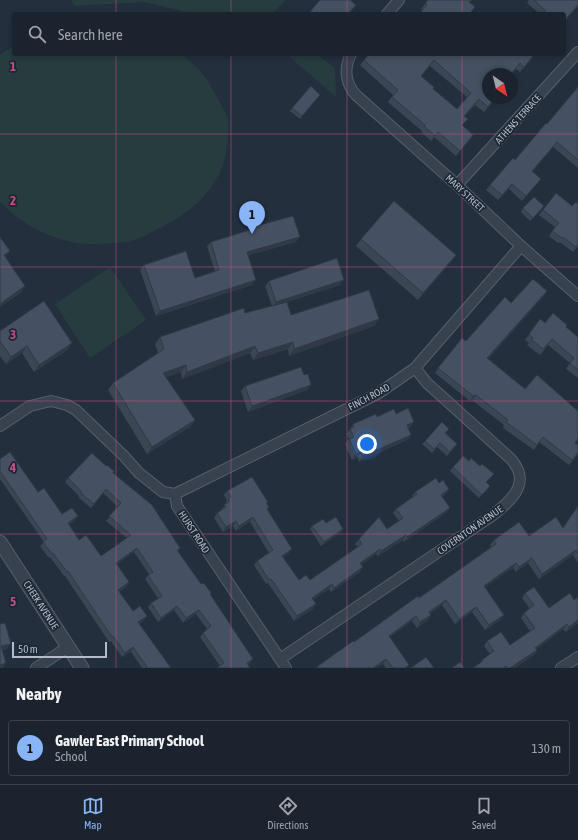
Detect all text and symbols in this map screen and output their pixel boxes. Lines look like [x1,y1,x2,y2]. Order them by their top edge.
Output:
search box [12,12,566,56]
icon: search [26,23,48,45]
text: Search here [58,26,123,43]
text: 1 [10,59,16,74]
north arrow [482,68,518,104]
street label: ATHENS TERRACE [493,91,544,146]
street label: MARY STREET [443,172,487,214]
text: 2 [10,193,16,208]
pin: 1 [239,201,265,234]
text: 3 [10,327,16,342]
street label: FINCH ROAD [346,381,392,413]
your location [357,434,377,454]
text: 4 [9,460,16,475]
street label: COVERNTON AVENUE [435,503,505,557]
street label: HURST ROAD [176,509,212,555]
street label: CHEEK AVENUE [21,579,61,632]
text: 5 [10,594,16,609]
scale bar [12,640,107,659]
text: 50 m [18,643,38,655]
text: Nearby [16,684,62,704]
text: Gawler East Primary School [55,732,204,749]
text: 1 [27,741,33,756]
text: 130 m [532,741,561,756]
text: School [55,749,87,764]
tab: Map [82,795,104,831]
tab: Directions [267,795,308,831]
tab: Saved [472,795,496,831]

